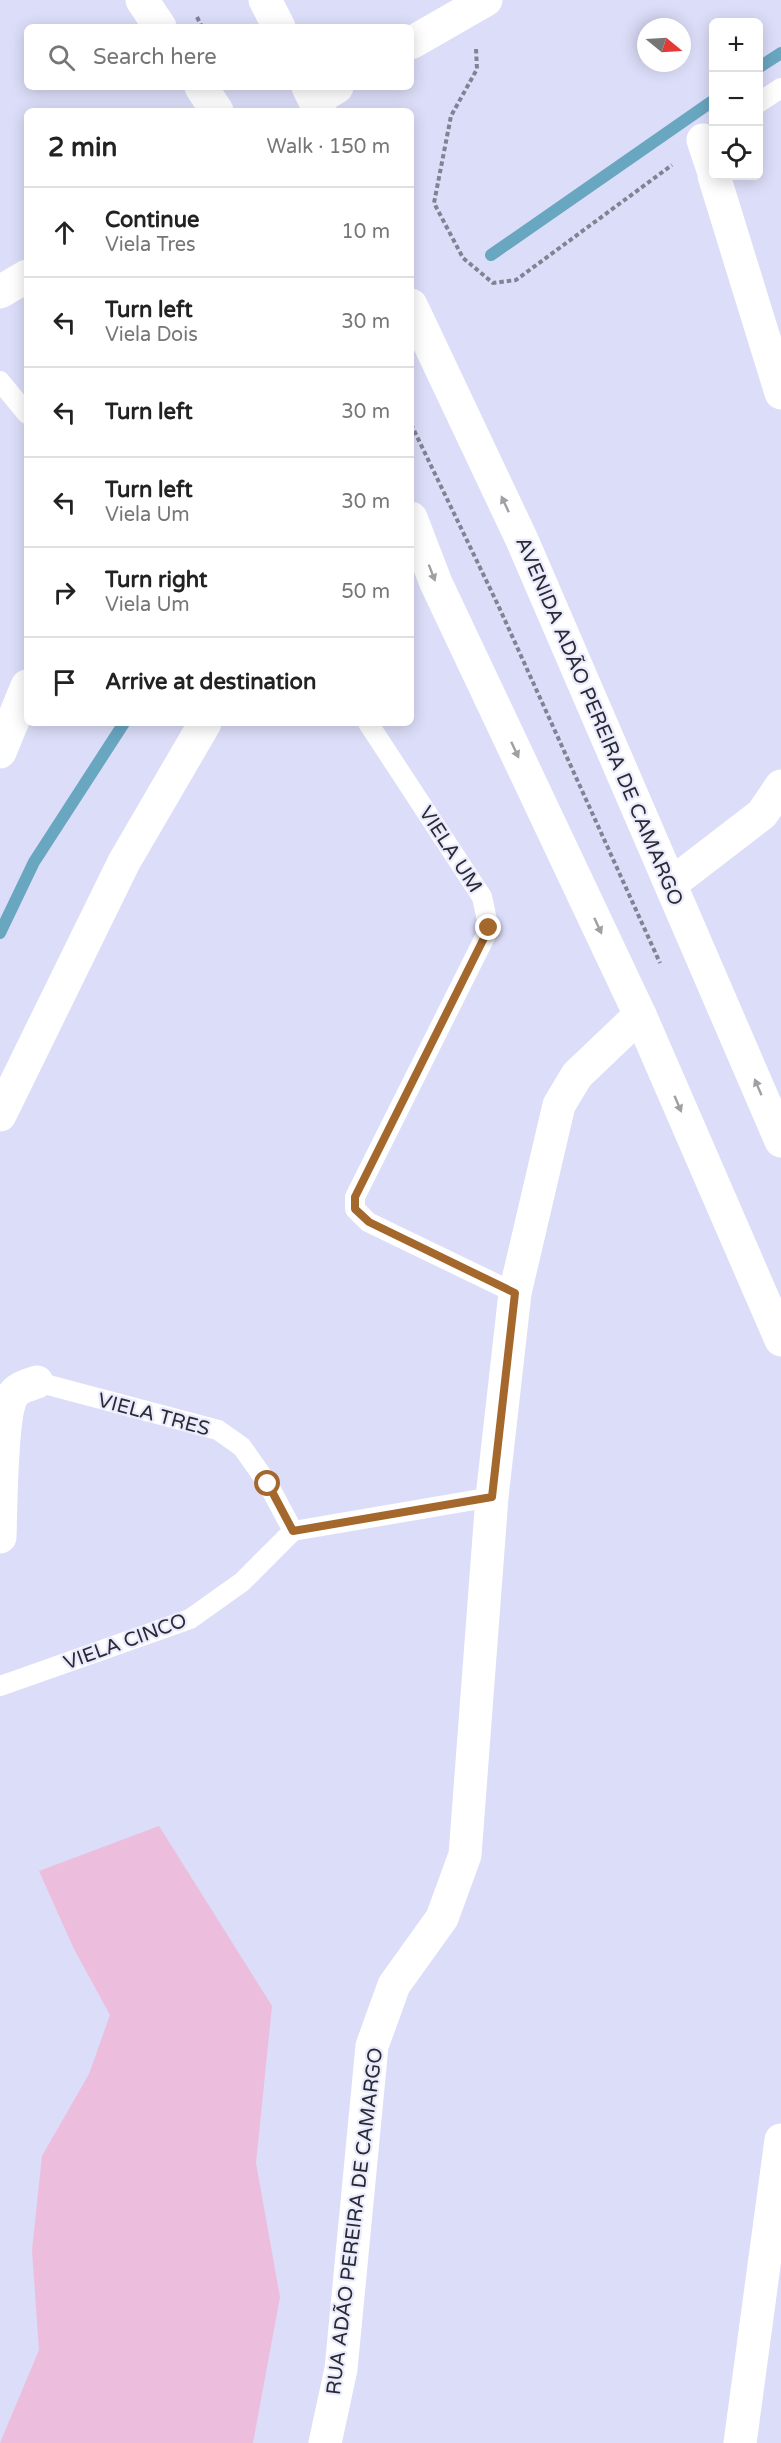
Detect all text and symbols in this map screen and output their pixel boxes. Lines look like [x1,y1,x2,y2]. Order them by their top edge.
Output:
north arrow [637,18,691,72]
map controls [709,18,763,180]
button: + [709,18,763,72]
search box [24,24,414,90]
icon: search [45,41,78,74]
text: Search here [93,44,217,70]
button: − [709,72,763,126]
button: locate [709,126,763,180]
text: 2 min [48,132,117,163]
text: Walk · 150 m [267,135,390,159]
text: Continue [105,207,200,233]
icon: ahead [48,216,81,249]
text: 10 m [341,220,390,244]
text: Viela Tres [105,233,196,257]
text: Turn left [105,297,193,323]
icon: left [48,306,81,339]
text: 30 m [341,310,390,334]
text: Viela Dois [105,323,198,347]
icon: left [48,396,81,429]
text: Turn left [105,399,193,425]
text: 30 m [341,400,390,424]
text: Turn left [105,477,193,503]
icon: left [48,486,81,519]
text: 30 m [341,490,390,514]
one-way arrow [500,495,509,512]
text: Viela Um [105,503,190,527]
street label: AVENIDA ADÃO PEREIRA DE CAMARGO [510,533,689,909]
one-way arrow [428,564,438,582]
text: Turn right [105,567,207,593]
icon: right [48,576,81,609]
text: 50 m [341,580,390,604]
text: Viela Um [105,593,190,617]
icon: arrive [48,666,81,699]
text: Arrive at destination [105,669,316,695]
one-way arrow [510,741,519,758]
street label: VIELA UM [413,802,487,897]
route end [475,914,501,940]
one-way arrow [593,917,602,934]
one-way arrow [753,1078,762,1096]
one-way arrow [673,1095,683,1113]
street label: VIELA TRES [95,1388,212,1441]
route start [254,1470,280,1496]
street label: VIELA CINCO [61,1609,190,1675]
street label: RUA ADÃO PEREIRA DE CAMARGO [321,2046,388,2396]

